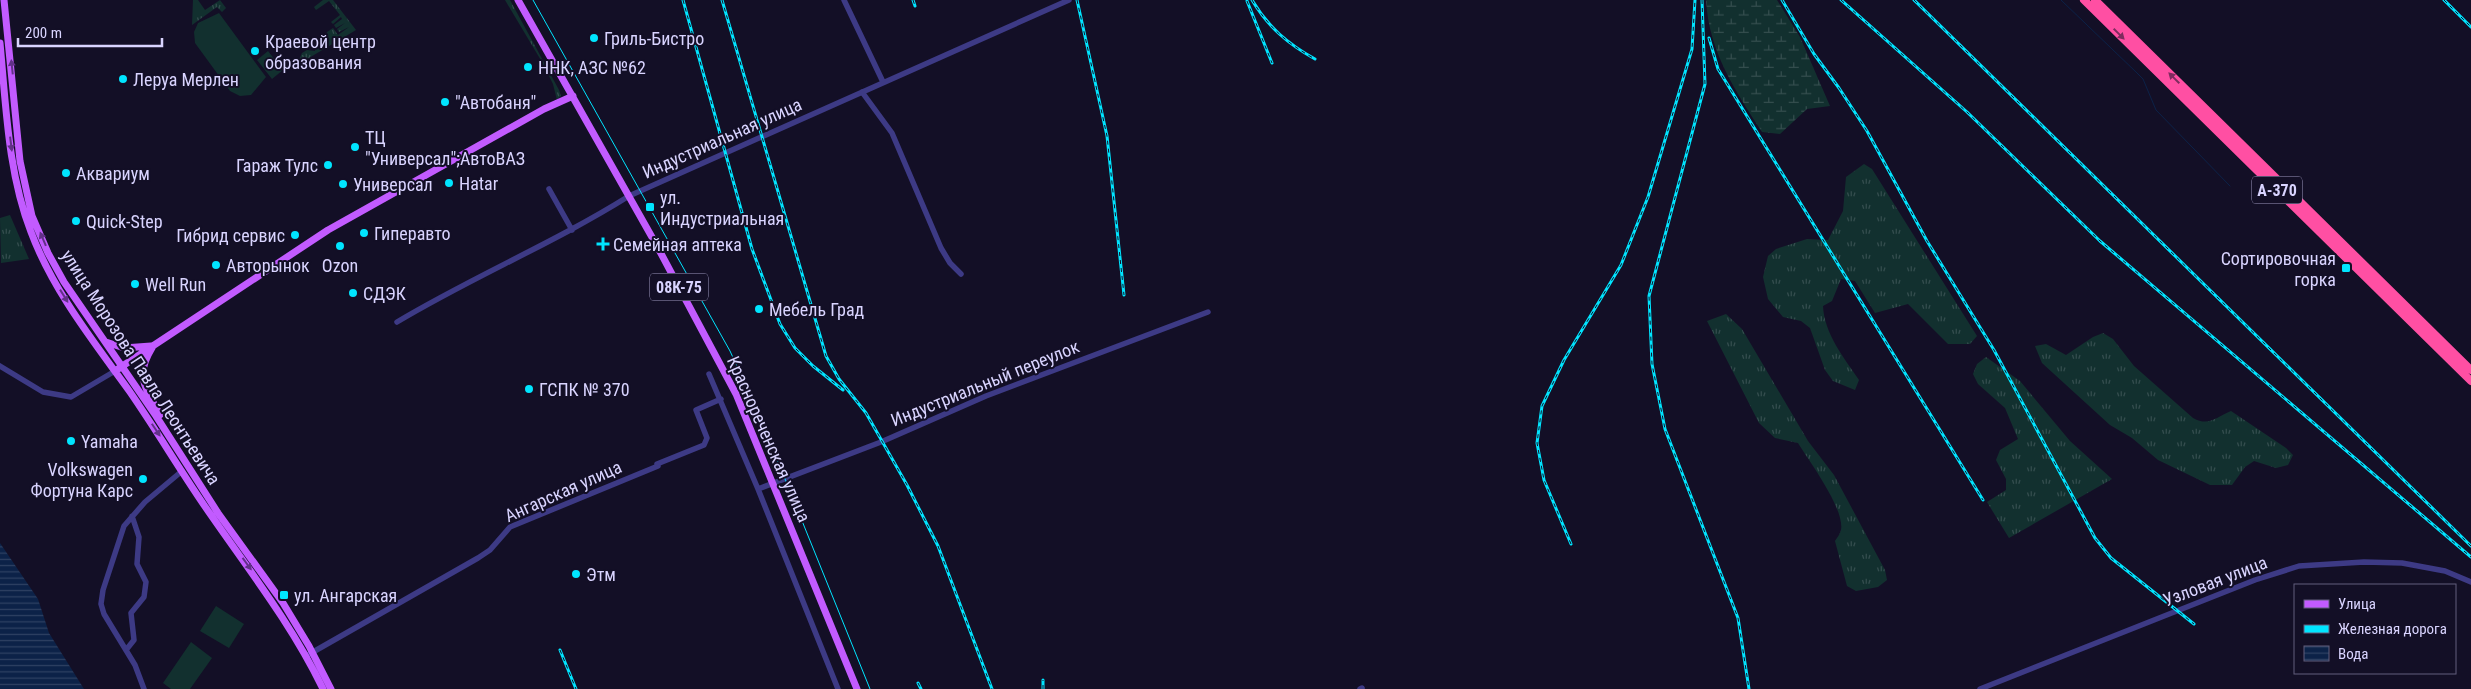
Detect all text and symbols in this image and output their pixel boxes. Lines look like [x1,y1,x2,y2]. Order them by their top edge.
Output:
scale bar [18,15,161,47]
text: 200 m [25,24,62,42]
place label: Гриль-Бистро [604,28,704,49]
one-way arrow [2112,28,2124,40]
place label: Краевой центр образования [265,31,376,73]
marker: Гриль-Бистро [588,32,600,44]
marker: Краевой центр образования [249,45,261,57]
place label: ННК, АЗС №62 [538,57,646,78]
one-way arrow [8,59,16,75]
marker: ННК, АЗС №62 [522,61,534,73]
place label: Леруа Мерлен [133,69,239,90]
marker: Леруа Мерлен [117,73,129,85]
one-way arrow [2169,73,2181,85]
place label: "Автобаня" [455,92,536,113]
street label: Индустриальная улица [639,93,805,183]
marker: "Автобаня" [439,96,451,108]
place label: ТЦ "Универсал";АвтоВАЗ [365,127,525,169]
one-way arrow [7,136,15,152]
marker: ТЦ "Универсал";АвтоВАЗ [349,141,361,153]
place label: Гараж Тулс [236,155,318,176]
marker: Гараж Тулс [322,159,334,171]
place label: Аквариум [76,163,150,184]
marker: Аквариум [60,167,72,179]
place label: Hatar [459,173,499,194]
place label: Универсал [353,174,433,195]
road number: А-370 [2252,176,2302,204]
marker: Hatar [443,177,455,189]
marker: Универсал [337,178,349,190]
place label: ул. Индустриальная [660,187,784,229]
marker: ул. Индустриальная [644,201,656,213]
place label: Quick-Step [86,211,163,232]
marker: Quick-Step [70,215,82,227]
place label: Гиперавто [374,223,451,244]
place label: Гибрид сервис [176,225,285,246]
marker: Гиперавто [358,227,370,239]
marker: Гибрид сервис [289,229,301,241]
one-way arrow [38,232,46,246]
place label: Семейная аптека [613,234,742,255]
marker: Семейная аптека [597,238,609,250]
marker: Ozon [334,240,346,252]
street label: улица Морозова Павла Леонтьевича [57,246,225,488]
place label: Сортировочная горка [2221,248,2336,290]
place label: Авторынок [226,255,310,276]
place label: Ozon [322,255,358,276]
marker: Авторынок [210,259,222,271]
marker: Сортировочная горка [2340,262,2352,274]
place label: Well Run [145,274,206,295]
road number: 08К-75 [650,274,708,300]
marker: Well Run [129,278,141,290]
place label: СДЭК [363,283,406,304]
marker: СДЭК [347,287,359,299]
one-way arrow [59,289,69,302]
place label: Мебель Град [769,299,865,320]
marker: Мебель Град [753,303,765,315]
street label: Индустриальный переулок [888,335,1083,430]
street label: Краснореченская улица [723,353,815,525]
place label: ГСПК № 370 [539,379,630,400]
marker: ГСПК № 370 [523,383,535,395]
one-way arrow [151,423,161,436]
place label: Yamaha [81,431,138,452]
marker: Yamaha [65,435,77,447]
street label: Ангарская улица [501,456,625,526]
place label: Volkswagen Фортуна Карс [31,459,133,501]
marker: Volkswagen Фортуна Карс [137,473,149,485]
street label: Узловая улица [2160,552,2270,610]
one-way arrow [241,557,252,570]
place label: Этм [586,564,616,585]
marker: Этм [570,568,582,580]
legend [2294,584,2456,674]
place label: ул. Ангарская [294,585,397,606]
marker: ул. Ангарская [278,589,290,601]
text: Улица [2338,595,2376,613]
text: Железная дорога [2338,620,2447,638]
text: Вода [2338,645,2368,663]

